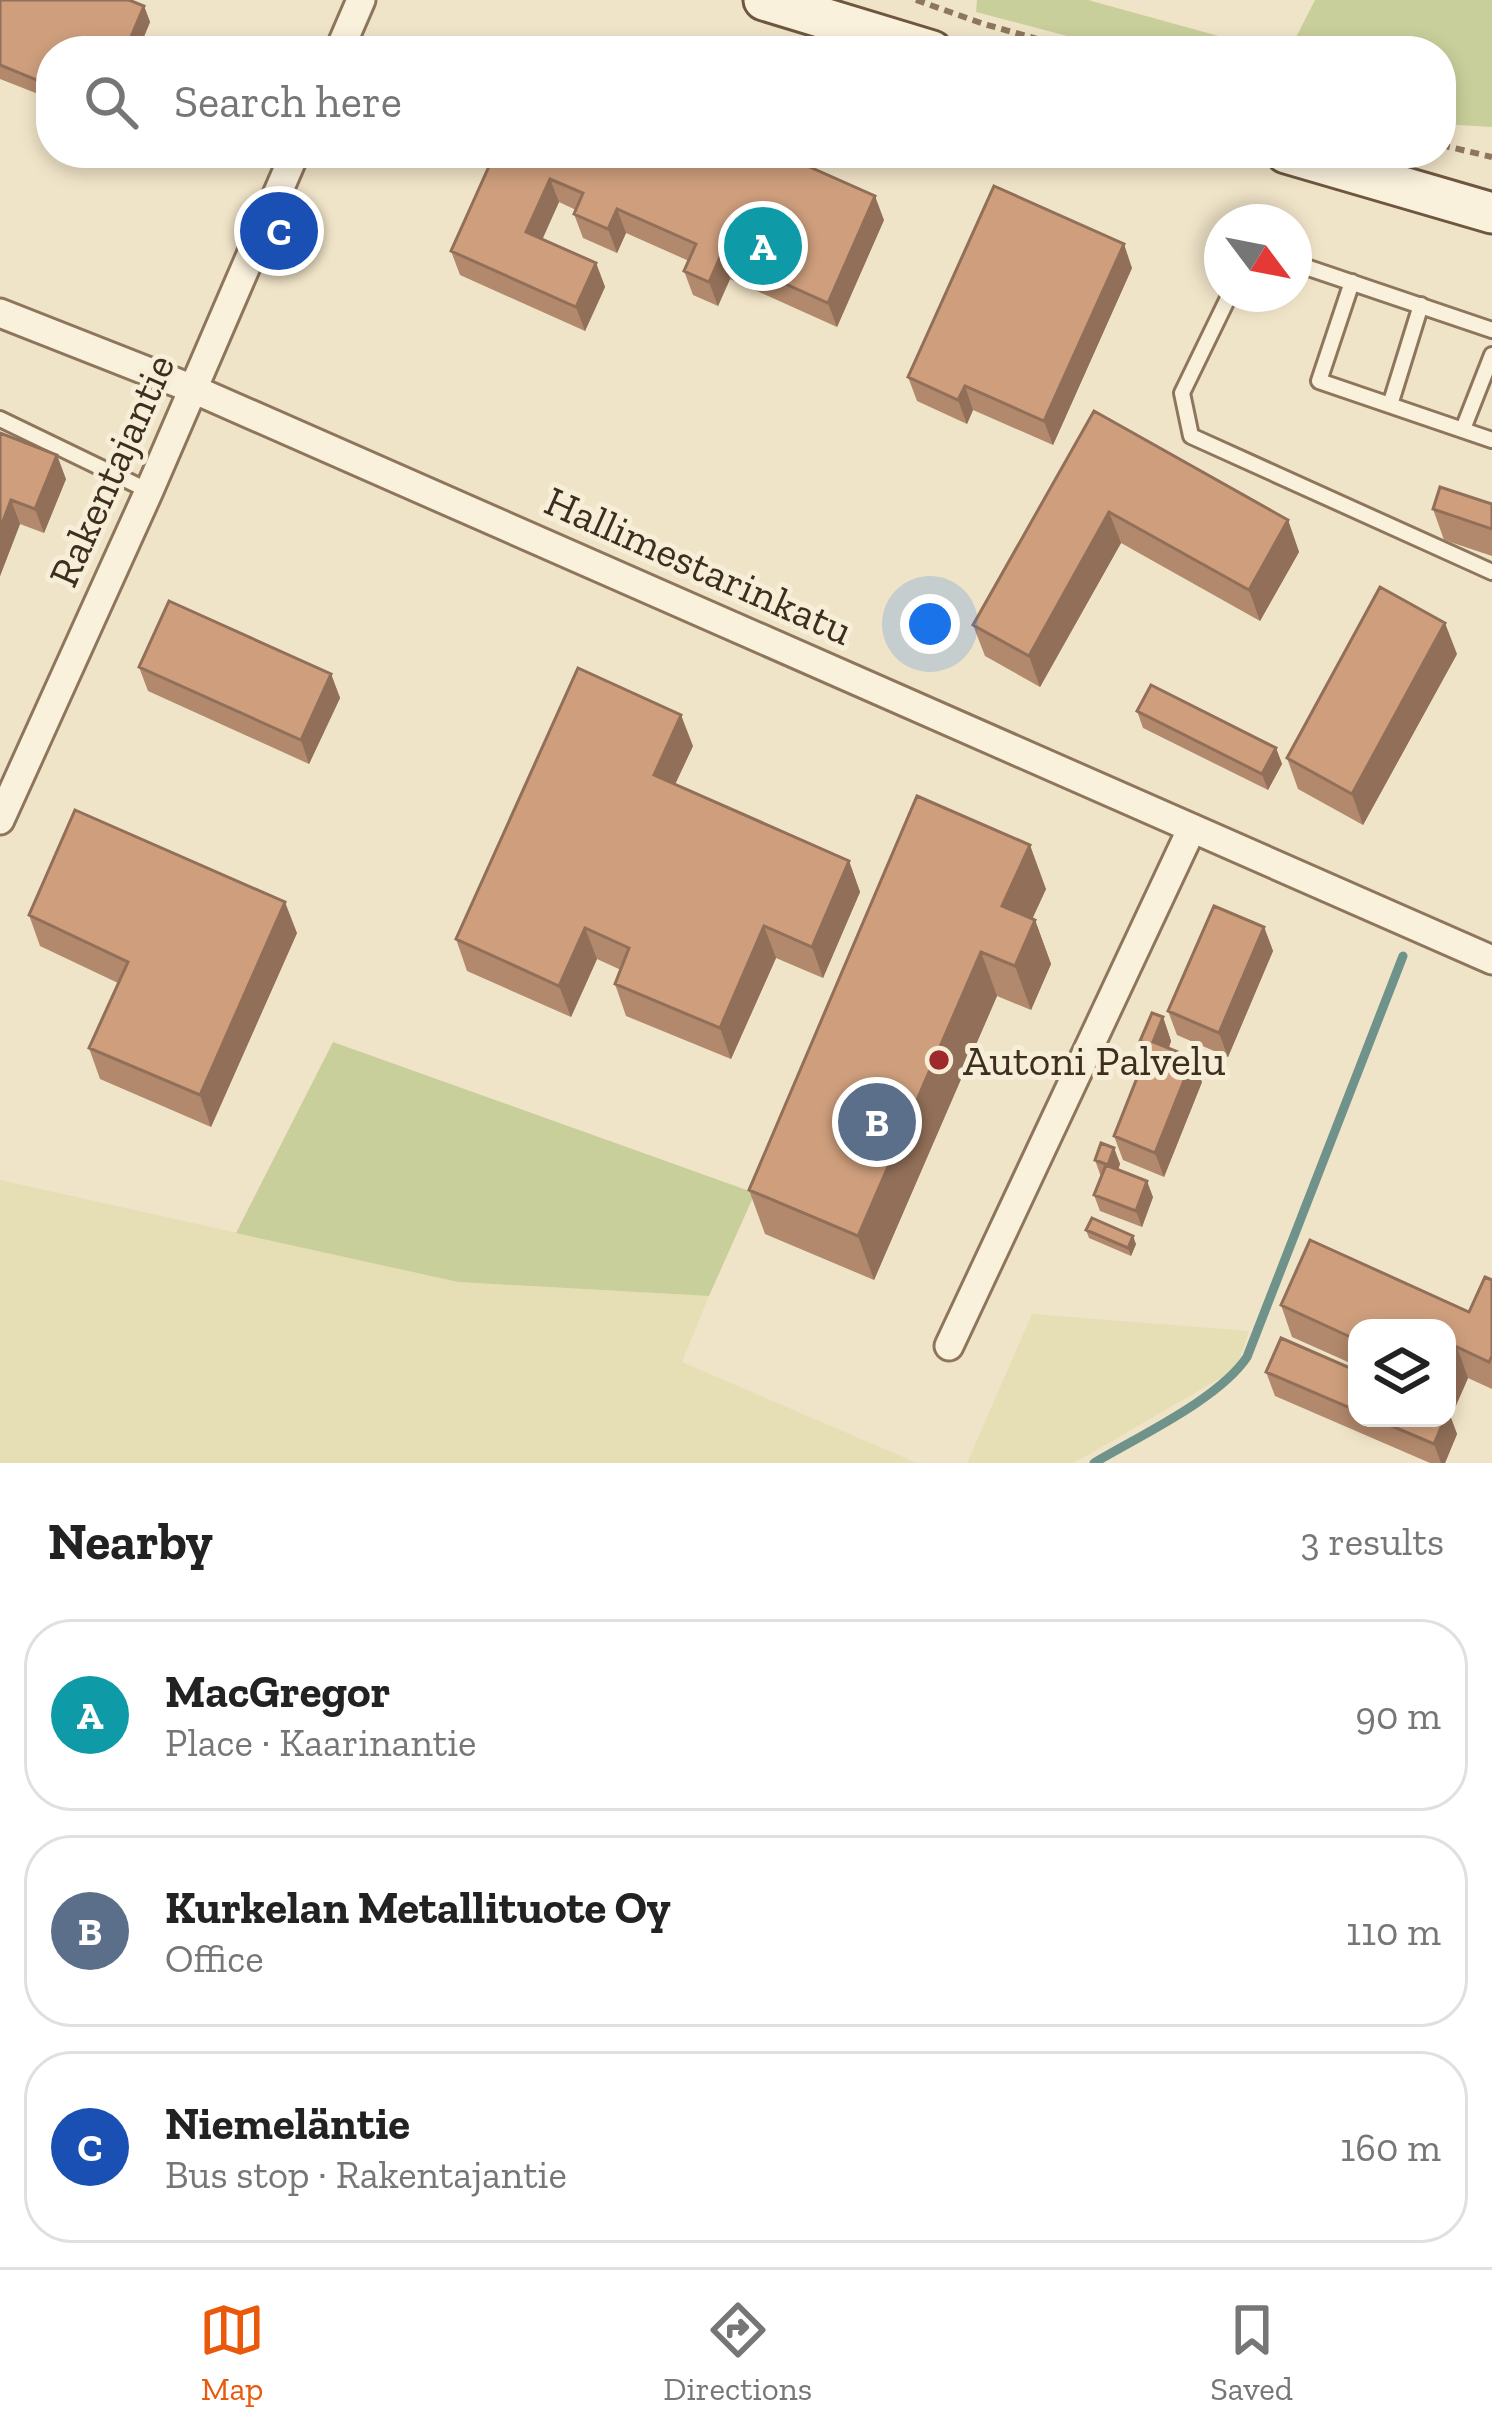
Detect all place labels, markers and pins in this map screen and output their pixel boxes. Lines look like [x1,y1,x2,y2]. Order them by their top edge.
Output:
pin: C [240,186,318,276]
pin: A [724,201,802,291]
place label: Autoni Palvelu [963,1035,1225,1086]
marker: Autoni Palvelu [926,1047,952,1073]
pin: B [838,1077,916,1167]

